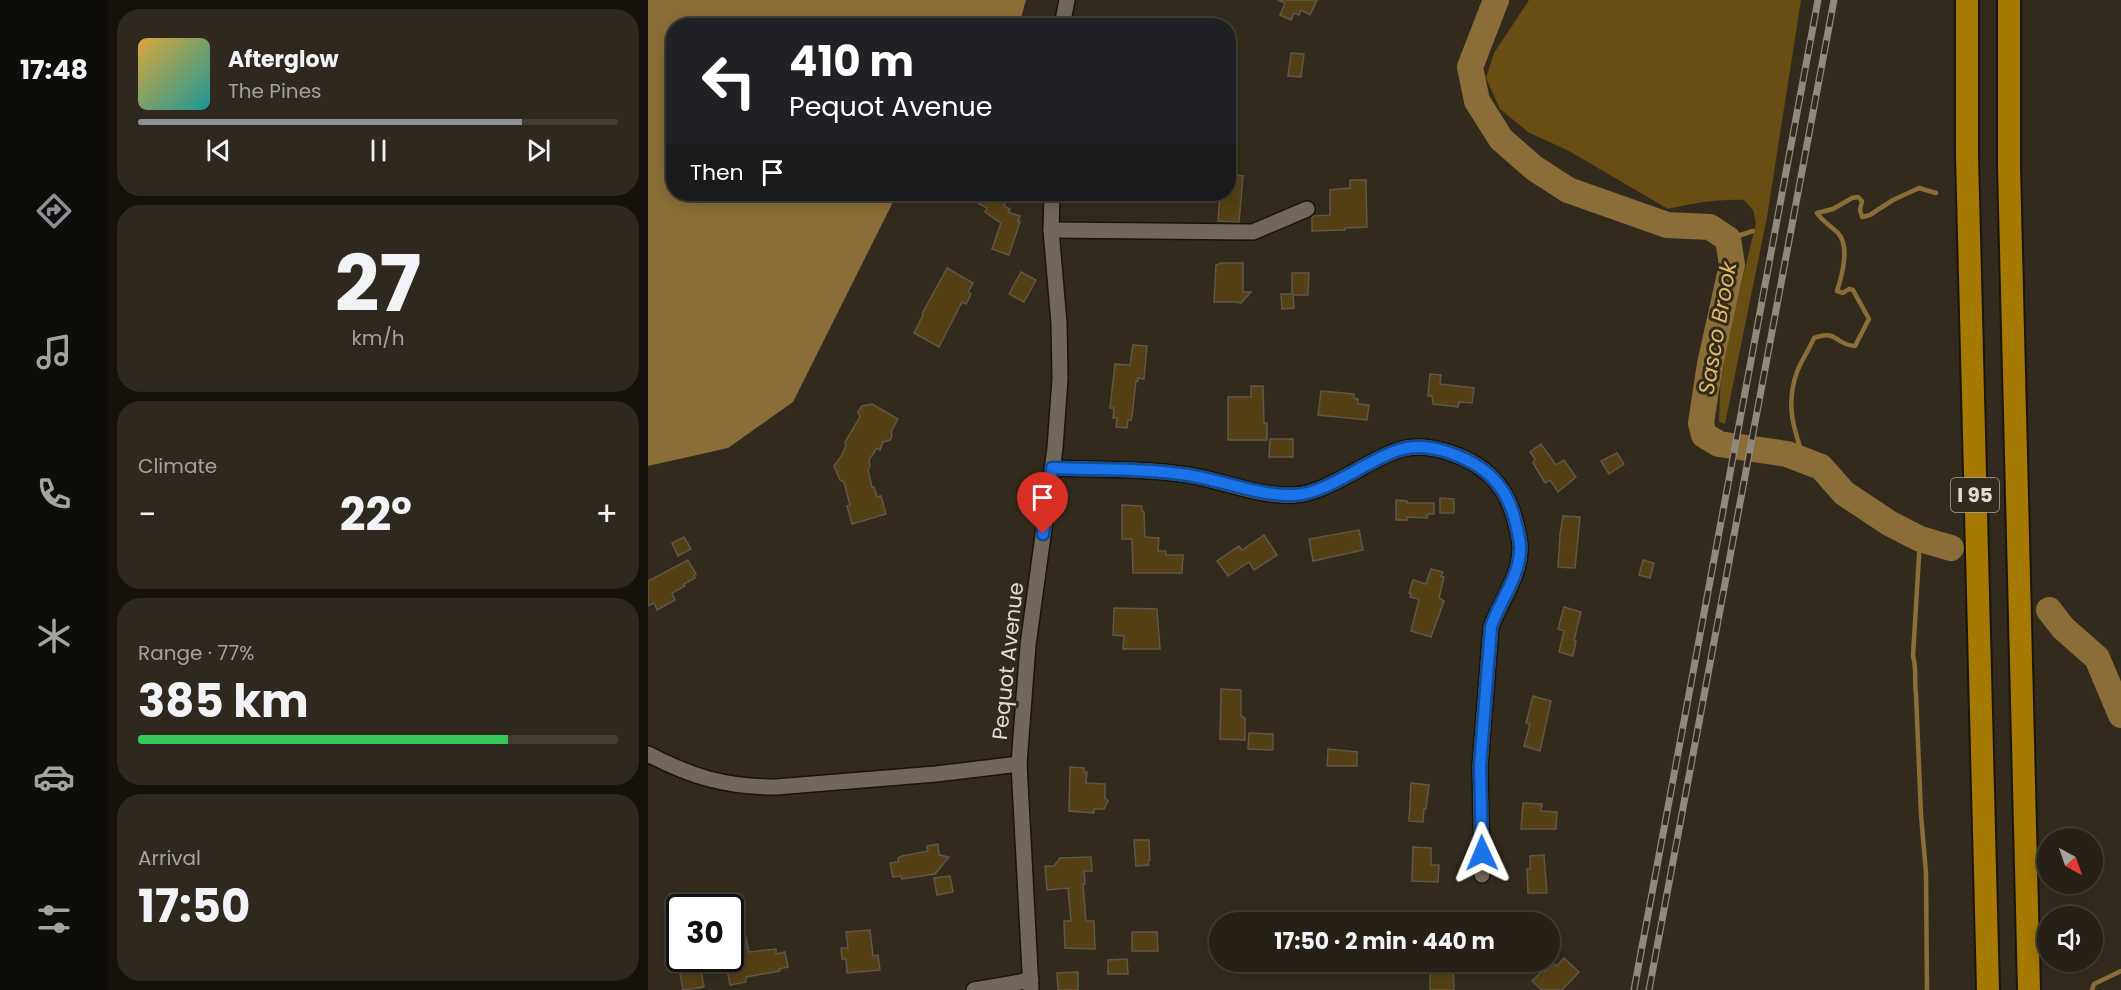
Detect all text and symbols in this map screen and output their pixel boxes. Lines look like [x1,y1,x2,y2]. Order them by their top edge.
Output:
text: 410 m [789,32,914,91]
icon: left [690,42,768,120]
text: Afterglow [228,44,339,75]
text: 17:48 [20,51,88,88]
text: The Pines [228,77,322,105]
text: Pequot Avenue [789,88,993,125]
icon: previous [202,134,235,167]
icon: pause [362,134,395,167]
icon: next [522,134,555,167]
icon: arrive [756,156,789,189]
text: Then [690,157,744,188]
icon: directions [33,190,75,232]
text: 27 [335,229,421,338]
water label: Sasco Brook [1691,258,1745,397]
text: km/h [351,324,405,352]
icon: music [33,331,75,373]
text: Climate [138,452,217,480]
pin [1017,472,1068,534]
icon: phone [33,473,75,515]
road number: I 95 [1951,478,1999,512]
icon: arrive [1026,481,1059,514]
text: 22° [340,483,412,546]
text: − [138,491,156,538]
text: + [595,491,618,538]
street label: Pequot Avenue [985,581,1030,741]
icon: climate [33,615,75,657]
text: Range · 77% [138,639,254,667]
text: 385 km [138,670,309,733]
icon: car [33,756,75,798]
position arrow [1450,821,1514,885]
north arrow [2037,828,2103,894]
map controls [2037,828,2103,972]
text: Arrival [138,844,201,872]
text: 17:50 [138,875,250,938]
speed limit sign: 30 [666,894,744,972]
icon: filters [33,898,75,940]
button: sound [2037,906,2103,972]
text: 17:50 · 2 min · 440 m [1274,926,1495,957]

